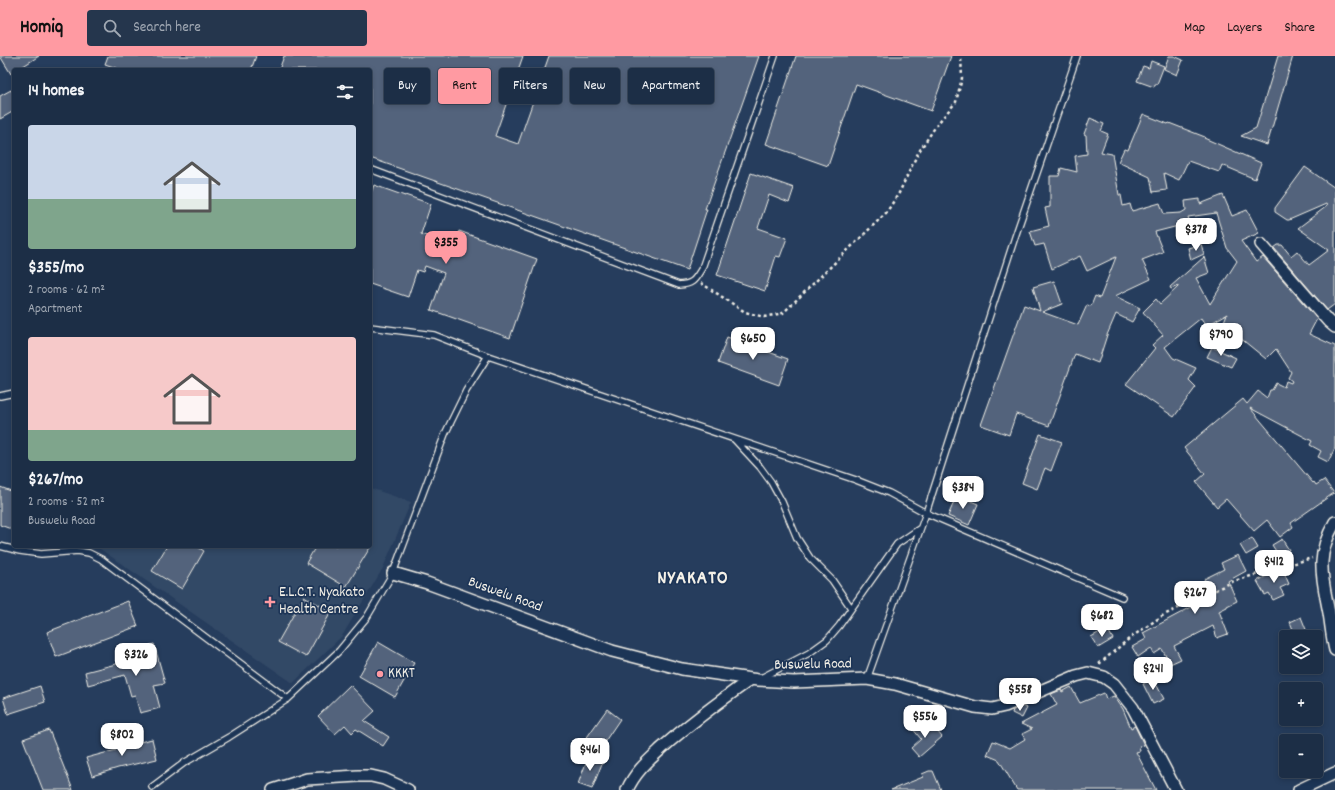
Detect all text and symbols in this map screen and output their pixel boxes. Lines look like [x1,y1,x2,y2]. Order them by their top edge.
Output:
search box [87,10,367,46]
text: Homiq [20,15,63,42]
icon: search [101,17,123,39]
text: Search here [133,17,201,39]
text: Map [1184,18,1205,38]
text: Layers [1227,18,1262,38]
text: Share [1284,18,1315,38]
chip: Buy [384,68,430,104]
chip: Rent [438,68,491,104]
chip: Filters [499,68,562,104]
chip: New [570,68,620,104]
chip: Apartment [628,68,714,104]
text: 14 homes [28,80,84,104]
icon: filters [334,81,356,103]
icon: home [156,151,228,223]
pin: $378 [1172,218,1220,252]
text: $378 [1185,221,1207,240]
pin: $355 [422,231,470,265]
text: $355 [434,234,458,253]
text: $355/mo [28,257,84,281]
text: 2 rooms · 62 m² [28,281,105,300]
text: Apartment [28,300,82,319]
pin: $790 [1197,323,1245,357]
text: $790 [1209,326,1233,345]
pin: $650 [729,327,777,361]
text: $650 [740,330,766,349]
icon: home [156,363,228,435]
text: $267/mo [28,469,83,493]
pin: $384 [939,476,987,510]
text: $384 [952,479,974,498]
text: 2 rooms · 52 m² [28,493,105,512]
text: Buswelu Road [28,512,95,531]
pin: $412 [1250,550,1298,584]
text: $412 [1264,553,1284,572]
district label: NYAKATO [657,566,729,593]
street label: Buswelu Road [465,571,545,619]
pin: $267 [1171,581,1219,615]
place label: E.L.C.T. Nyakato Health Centre [279,582,365,621]
text: $267 [1183,584,1207,603]
marker: E.L.C.T. Nyakato Health Centre [264,596,276,608]
pin: $682 [1078,604,1126,638]
text: $682 [1090,607,1114,626]
map controls [1279,630,1323,778]
button: layers [1279,630,1323,674]
pin: $326 [112,643,160,677]
text: $326 [124,646,148,665]
street label: Buswelu Road [774,653,852,677]
pin: $241 [1129,657,1177,691]
text: $241 [1143,660,1163,679]
place label: KKKT [388,663,415,685]
marker: KKKT [375,669,385,679]
pin: $558 [996,678,1044,712]
text: $558 [1008,681,1032,700]
button: + [1279,682,1323,726]
pin: $556 [901,705,949,739]
text: $556 [913,708,938,727]
pin: $802 [98,723,146,757]
text: $802 [110,726,134,745]
button: − [1279,734,1323,778]
pin: $461 [566,738,614,772]
text: $461 [579,741,601,760]

